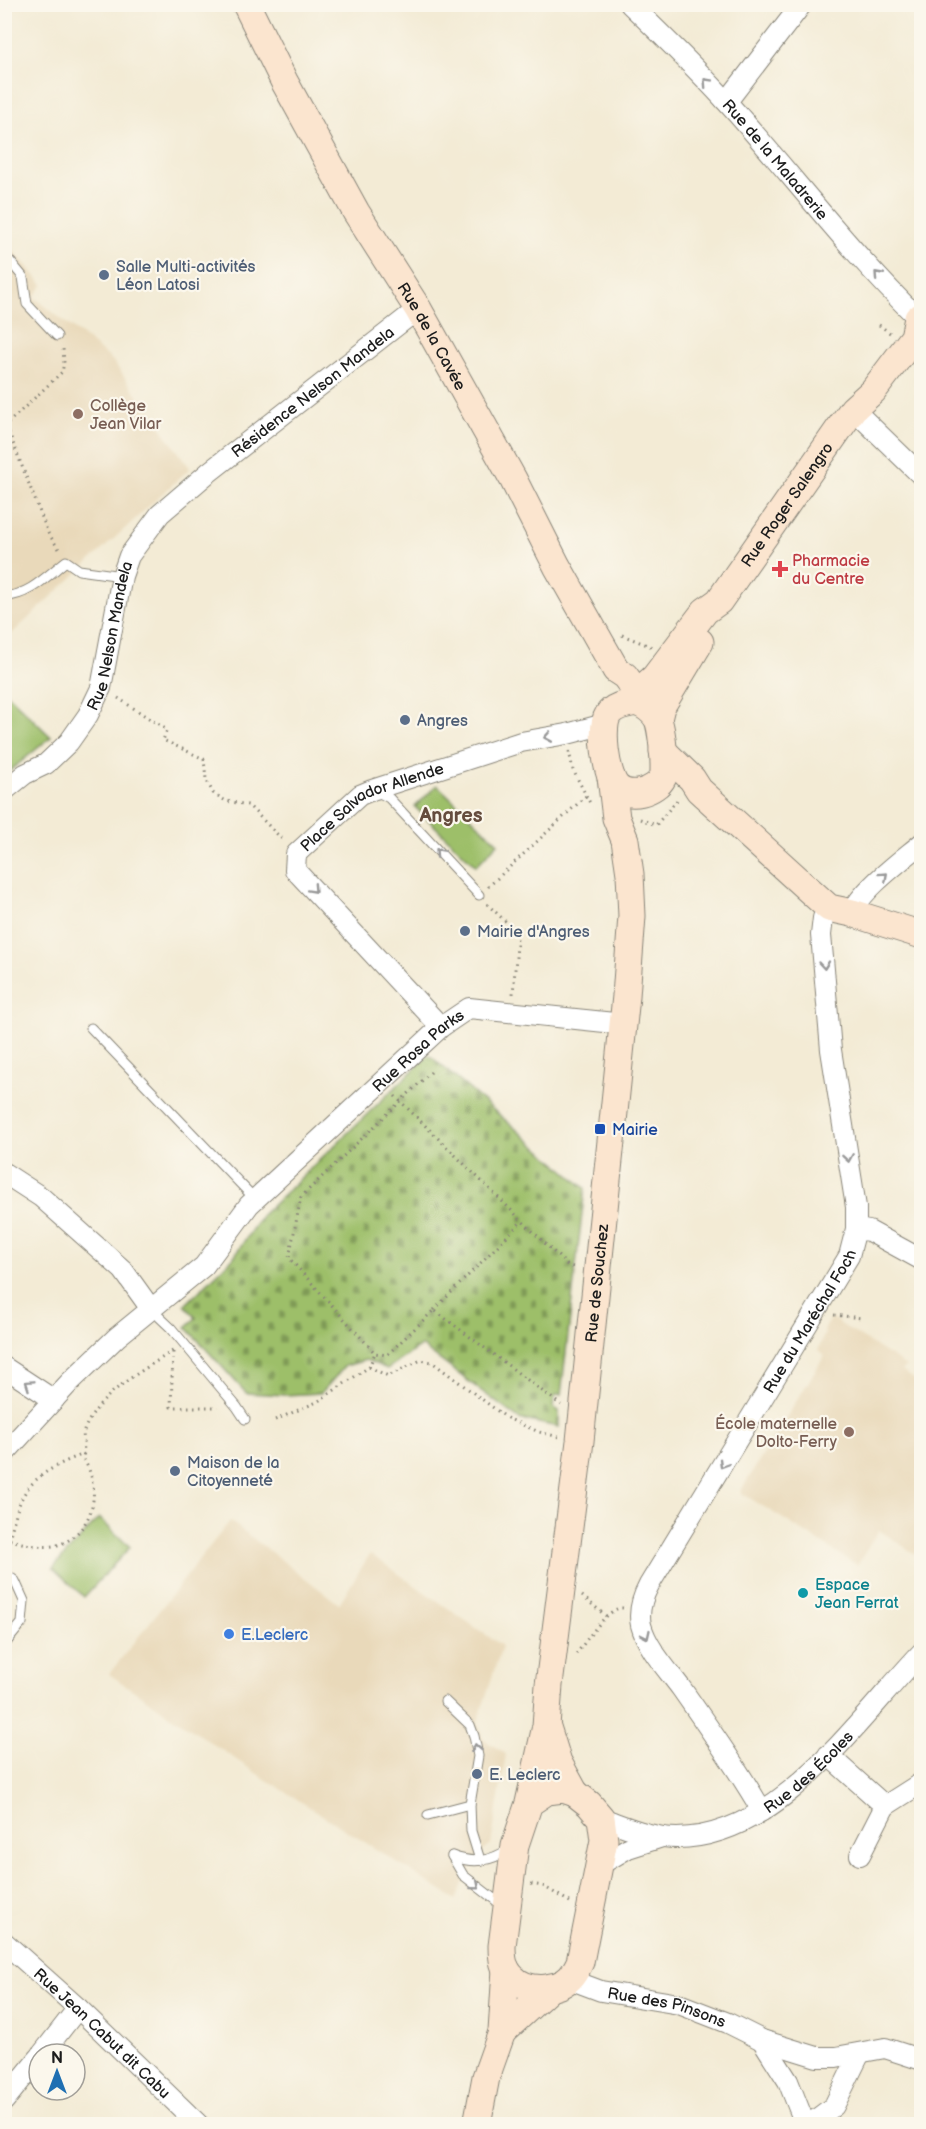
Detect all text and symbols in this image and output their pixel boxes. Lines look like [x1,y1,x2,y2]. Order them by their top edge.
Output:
one-way arrow [704,78,715,89]
street label: Rue de la Maladrerie [718,96,832,225]
place label: Salle Multi-activités Léon Latosi [116,258,256,295]
marker: Salle Multi-activités Léon Latosi [97,268,111,282]
one-way arrow [874,272,885,282]
street label: Rue de la Cavée [393,279,470,394]
street label: Résidence Nelson Mandela [228,323,399,462]
place label: Collège Jean Vilar [90,397,162,434]
marker: Collège Jean Vilar [71,407,85,421]
street label: Rue Roger Salengro [738,439,838,571]
place label: Pharmacie du Centre [792,552,870,589]
street label: Rue Nelson Mandela [84,559,137,714]
marker: Pharmacie du Centre [773,562,787,576]
place label: Angres [417,712,468,731]
marker: Angres [398,713,412,727]
one-way arrow [543,731,553,743]
street label: Place Salvador Allende [297,759,447,856]
district label: Angres [418,804,483,828]
one-way arrow [435,848,446,859]
one-way arrow [878,872,888,883]
one-way arrow [305,882,316,893]
place label: Mairie d'Angres [477,923,590,942]
marker: Mairie d'Angres [458,924,472,938]
one-way arrow [817,960,830,969]
street label: Rue Rosa Parks [369,1006,468,1097]
place label: Mairie [612,1121,658,1140]
marker: Mairie [593,1122,607,1136]
one-way arrow [841,1154,853,1163]
street label: Rue de Souchez [582,1223,613,1343]
street label: Rue du Maréchal Foch [760,1248,861,1397]
one-way arrow [25,1380,36,1391]
place label: École maternelle Dolto-Ferry [715,1413,838,1452]
marker: École maternelle Dolto-Ferry [842,1425,856,1439]
place label: Maison de la Citoyenneté [187,1454,279,1491]
one-way arrow [719,1457,730,1468]
marker: Maison de la Citoyenneté [168,1464,182,1478]
place label: Espace Jean Ferrat [815,1576,899,1613]
marker: Espace Jean Ferrat [796,1586,810,1600]
place label: E.Leclerc [241,1626,308,1645]
marker: E.Leclerc [222,1627,236,1641]
one-way arrow [638,1628,650,1639]
street label: Rue des Écoles [761,1728,858,1818]
one-way arrow [470,1743,483,1753]
place label: E. Leclerc [489,1766,561,1785]
marker: E. Leclerc [470,1767,484,1781]
one-way arrow [469,1879,480,1890]
street label: Rue Jean Cabut dit Cabu [29,1965,174,2103]
street label: Rue des Pinsons [606,1984,728,2032]
north arrow [27,2042,87,2102]
text: N [51,2049,63,2068]

